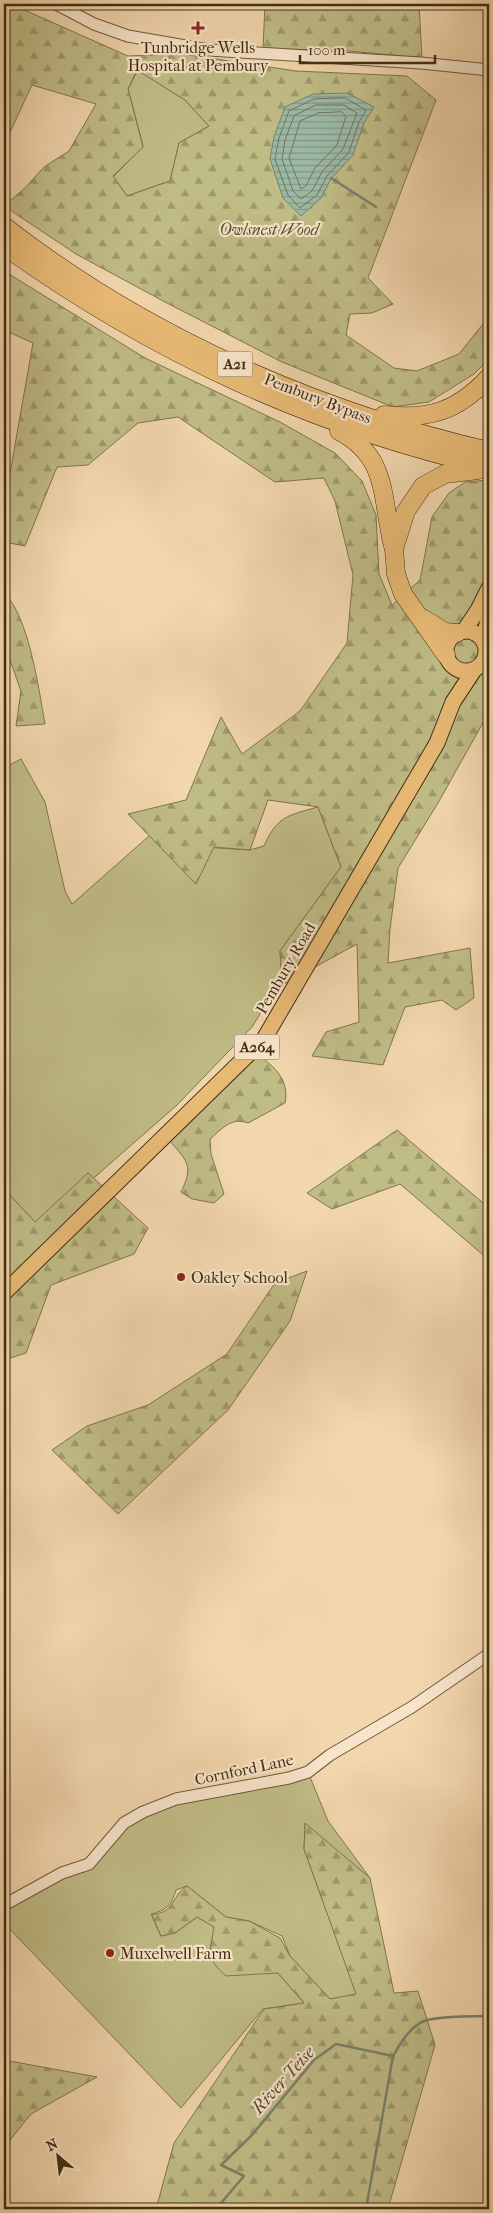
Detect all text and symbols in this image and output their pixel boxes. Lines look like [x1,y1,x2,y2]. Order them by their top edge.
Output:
marker: Tunbridge Wells Hospital at Pembury [191,21,205,35]
scale bar [300,32,436,64]
place label: Tunbridge Wells Hospital at Pembury [128,38,269,75]
text: 100 m [308,41,346,59]
park label: Owlsnest Wood [219,220,320,239]
road number: A21 [218,352,252,376]
street label: Pembury Bypass [262,369,374,428]
street label: Pembury Road [252,919,319,1017]
road number: A264 [234,1034,280,1060]
place label: Oakley School [191,1268,289,1287]
marker: Oakley School [175,1271,187,1283]
street label: Cornford Lane [193,1750,295,1789]
place label: Muxelwell Farm [120,1944,232,1963]
marker: Muxelwell Farm [104,1947,116,1959]
water label: River Teise [247,2042,320,2119]
north arrow [32,2130,82,2180]
text: N [43,2135,61,2155]

